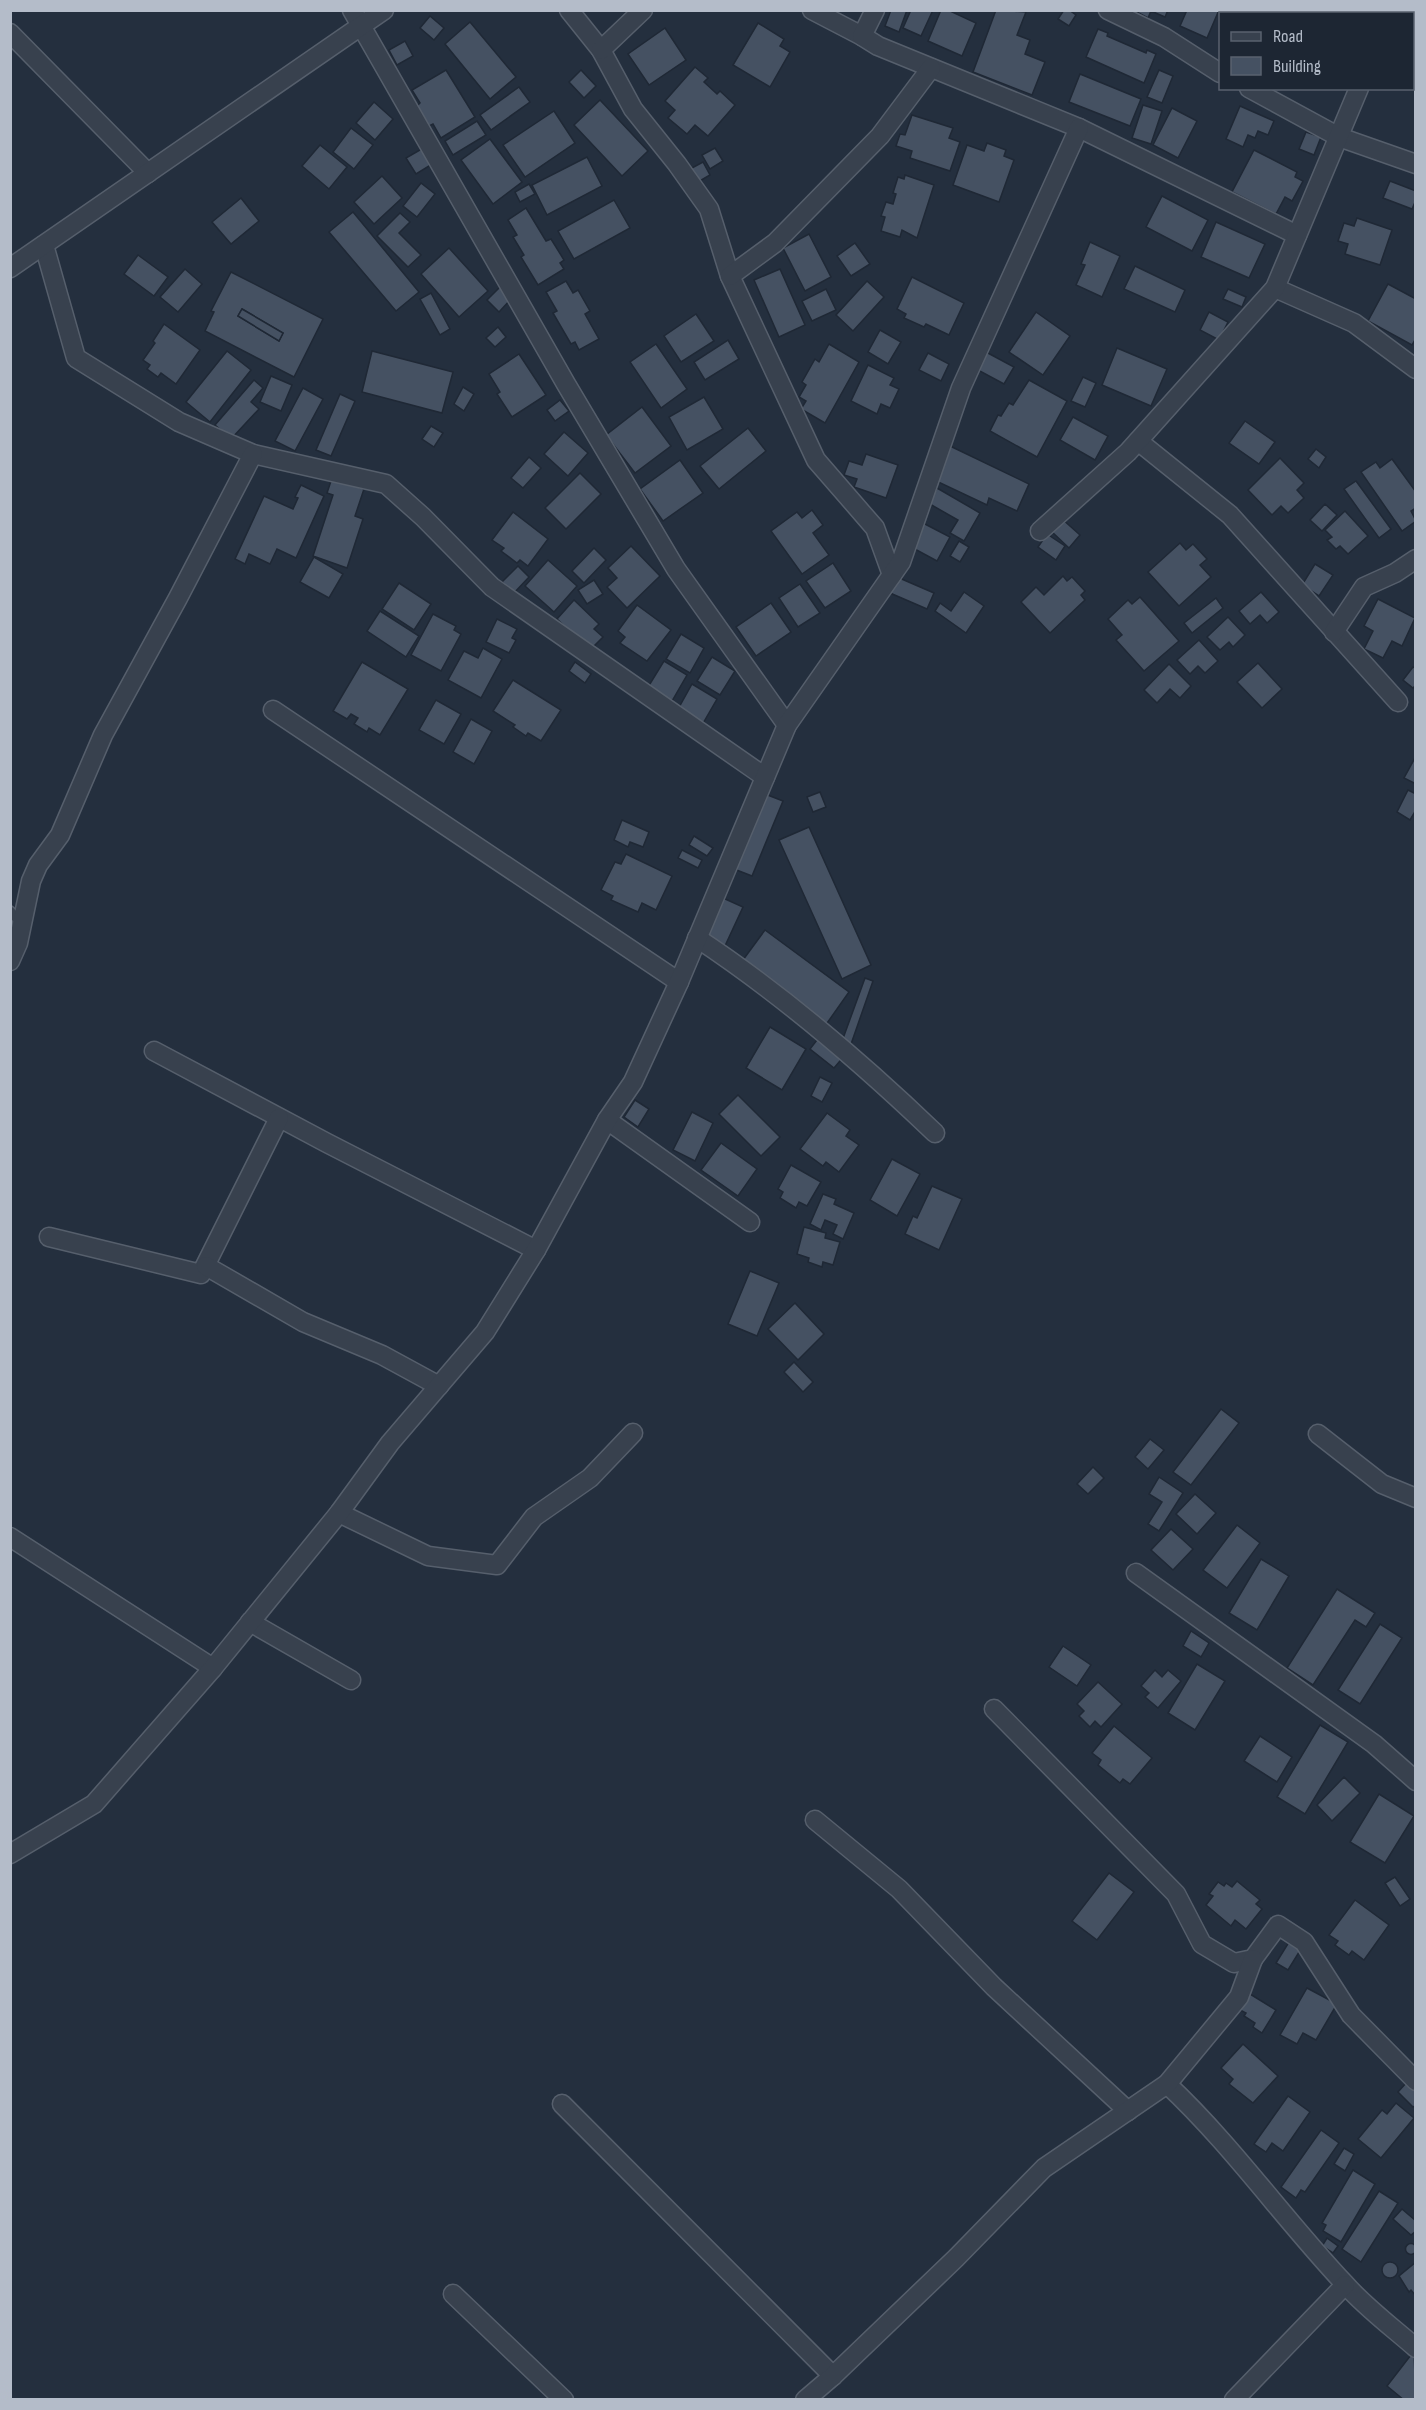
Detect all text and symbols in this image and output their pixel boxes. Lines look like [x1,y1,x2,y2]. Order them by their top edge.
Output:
legend [1219,12,1414,90]
text: Road [1273,26,1303,47]
text: Building [1273,56,1321,77]

